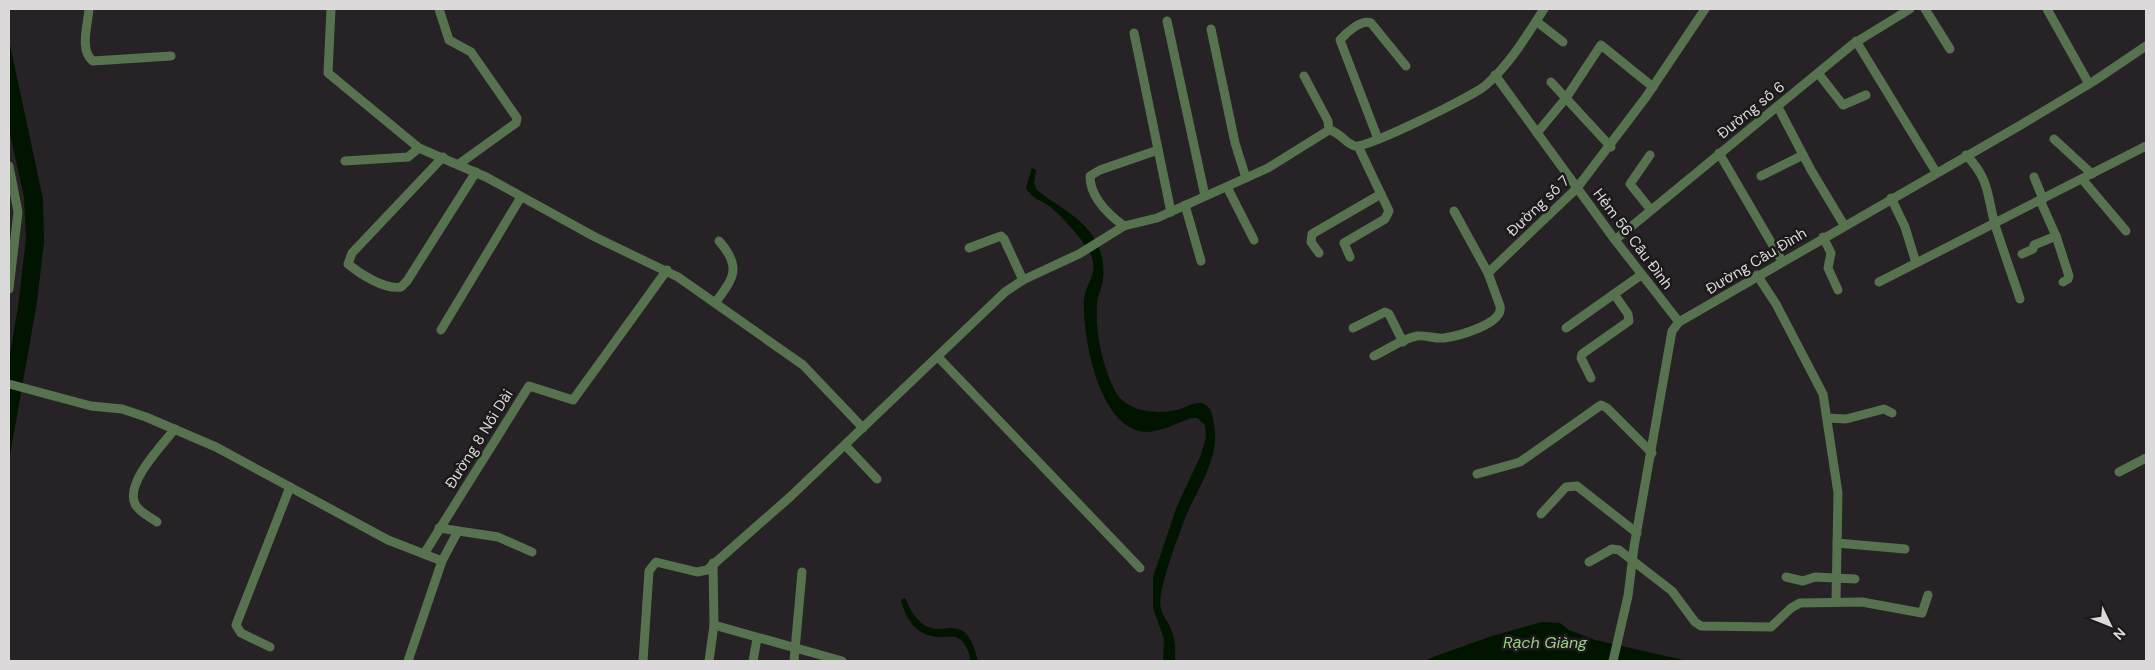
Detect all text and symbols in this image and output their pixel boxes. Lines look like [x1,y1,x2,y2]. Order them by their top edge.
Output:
street label: Đường số 6 [1713,77,1789,143]
street label: Đường số 7 [1502,171,1574,241]
street label: Hẻm 56 Cẫu Đình [1589,185,1677,293]
street label: Đường Cầu Đình [1702,223,1810,299]
street label: Đường 8 Nối Dài [440,386,518,492]
north arrow [2085,600,2135,650]
text: N [2109,624,2130,644]
water label: Rạch Giàng [1503,632,1588,653]

